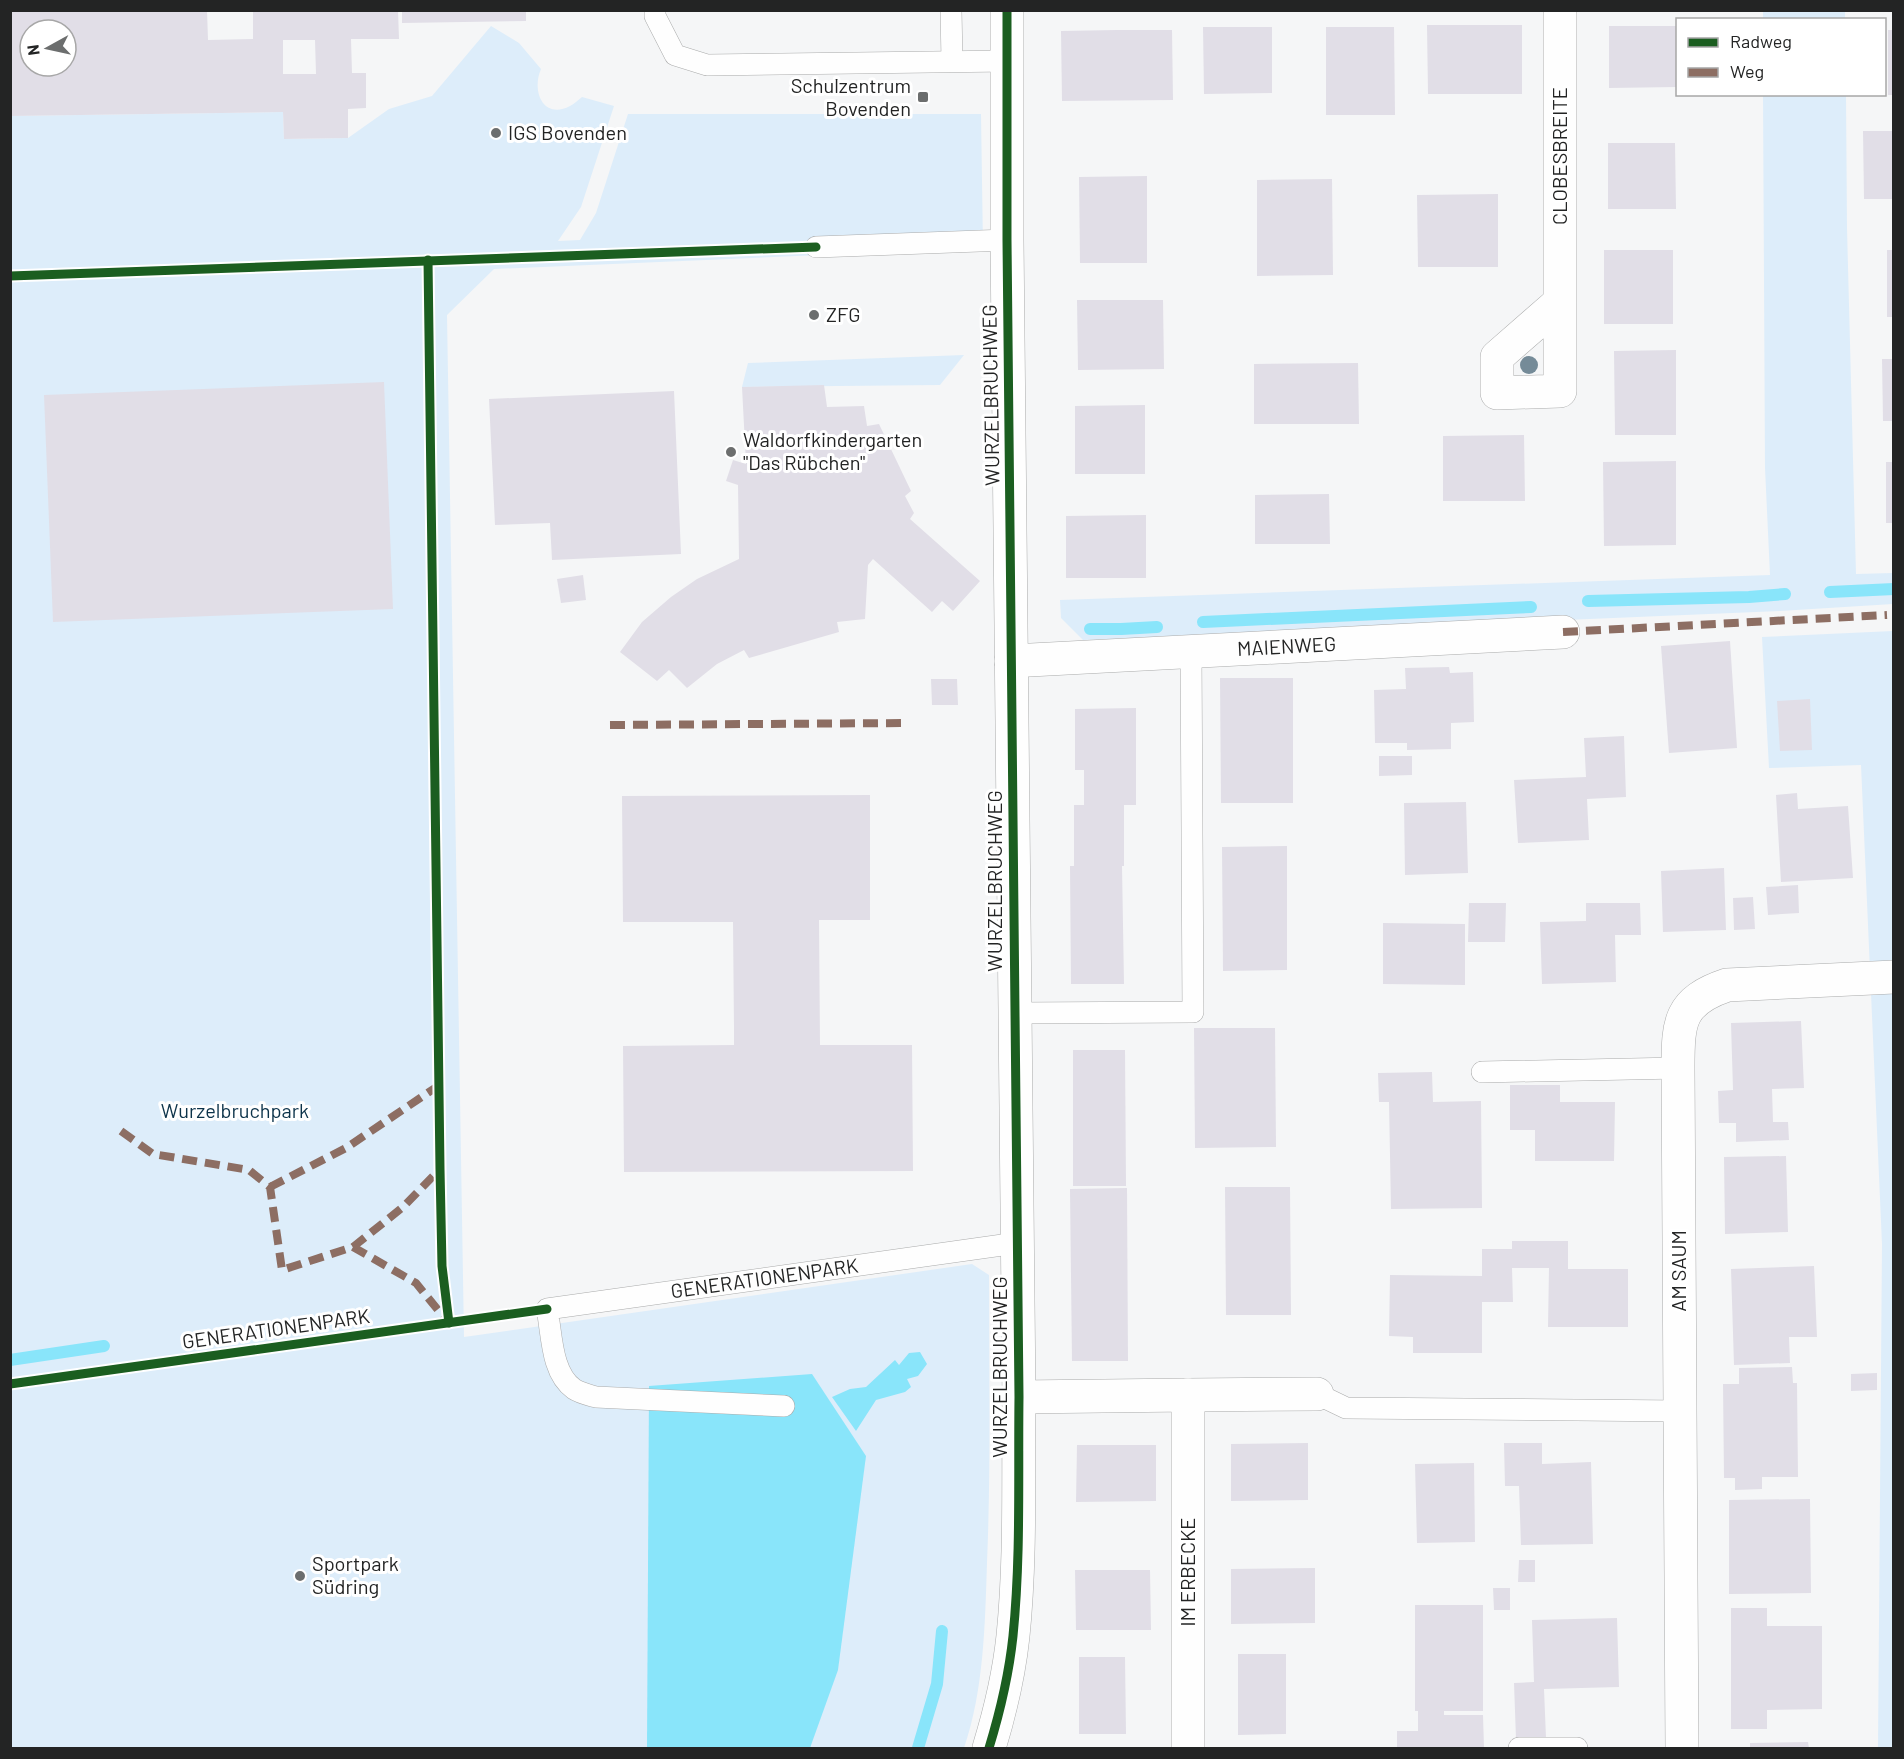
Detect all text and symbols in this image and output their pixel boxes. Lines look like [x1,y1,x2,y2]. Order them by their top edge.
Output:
north arrow [18,18,78,78]
legend [1676,18,1886,96]
text: Radweg [1730,30,1792,52]
text: N [23,44,43,57]
text: Weg [1730,60,1764,82]
place label: Schulzentrum Bovenden [791,73,911,120]
street label: CLOBESBREITE [1547,87,1571,225]
marker: Schulzentrum Bovenden [916,90,930,104]
place label: IGS Bovenden [508,120,627,144]
marker: IGS Bovenden [489,126,503,140]
place label: ZFG [826,302,861,326]
street label: WURZELBRUCHWEG [976,304,1004,486]
marker: ZFG [807,308,821,322]
place label: Waldorfkindergarten "Das Rübchen" [743,427,922,474]
marker: Waldorfkindergarten "Das Rübchen" [724,445,738,459]
street label: MAIENWEG [1237,631,1337,660]
street label: WURZELBRUCHWEG [982,790,1006,972]
park label: Wurzelbruchpark [161,1098,309,1122]
street label: AM SAUM [1666,1230,1690,1312]
street label: GENERATIONENPARK [669,1252,860,1303]
street label: WURZELBRUCHWEG [987,1276,1011,1458]
street label: GENERATIONENPARK [181,1303,371,1353]
street label: IM ERBECKE [1175,1518,1199,1626]
place label: Sportpark Südring [312,1551,399,1598]
marker: Sportpark Südring [293,1569,307,1583]

